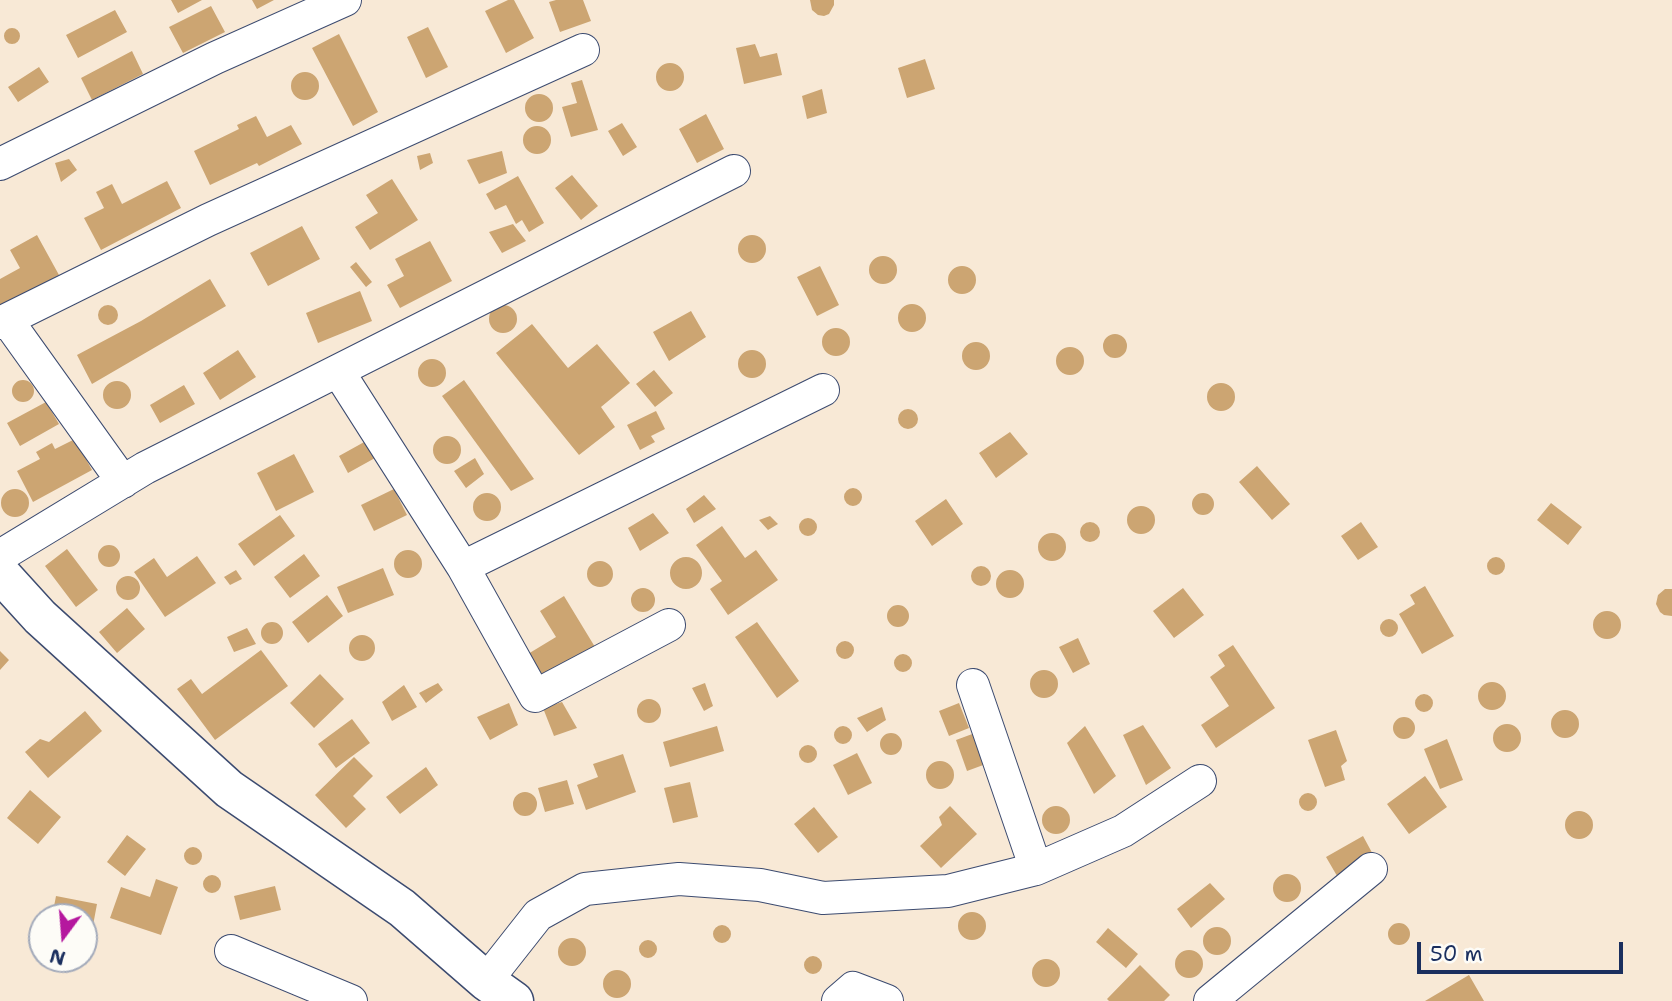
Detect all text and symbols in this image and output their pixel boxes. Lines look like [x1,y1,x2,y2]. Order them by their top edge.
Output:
north arrow [28,903,98,973]
scale bar [1420,928,1626,972]
text: 50 m [1430,940,1483,968]
text: N [47,943,68,971]

